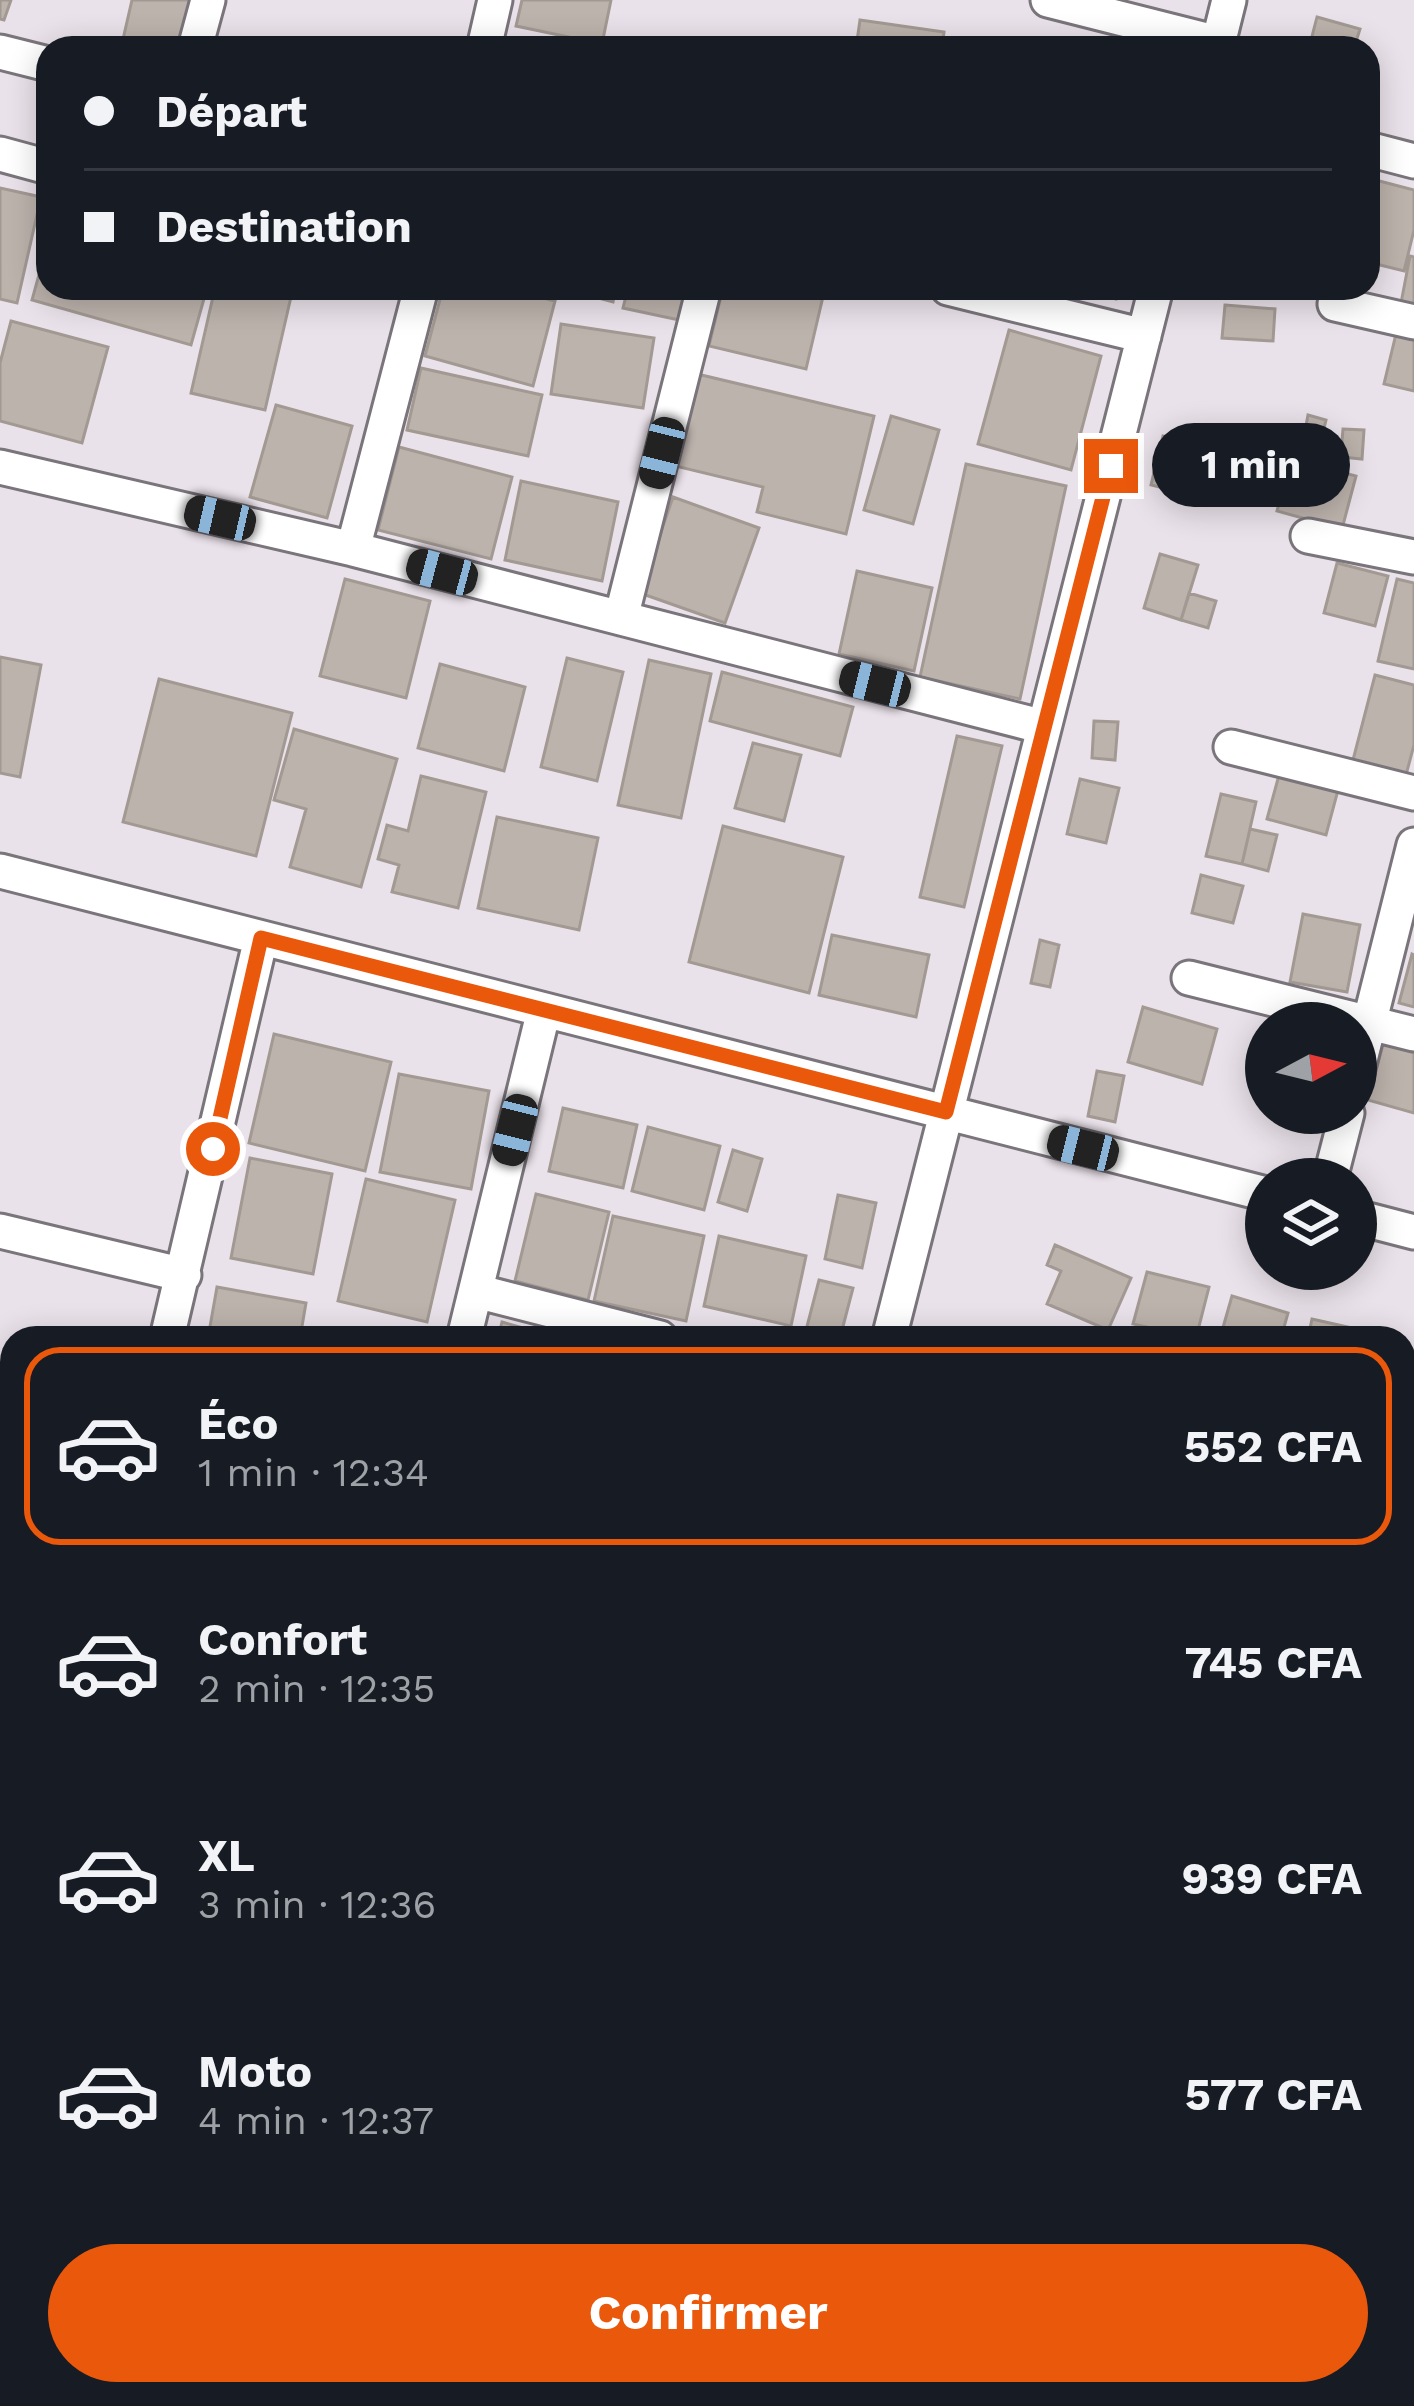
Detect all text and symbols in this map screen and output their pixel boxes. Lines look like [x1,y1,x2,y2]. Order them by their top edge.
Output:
text: Départ [156,85,307,138]
text: Destination [156,200,412,253]
car [636,414,688,492]
callout: 1 min [1153,424,1351,508]
route end [1084,439,1138,493]
text: 1 min [1201,442,1301,487]
car [181,492,259,544]
car [403,545,481,599]
car [836,658,914,710]
north arrow [1245,1002,1377,1134]
map controls [1245,1002,1377,1290]
car [489,1091,541,1169]
route start [186,1122,240,1176]
car [1044,1122,1122,1174]
button: layers [1245,1158,1377,1290]
icon: car [54,1392,162,1500]
text: Éco [198,1397,279,1450]
text: 552 CFA [1184,1420,1362,1473]
text: 1 min · 12:34 [198,1450,429,1495]
icon: car [54,1608,162,1716]
text: Confort [198,1613,367,1666]
text: 745 CFA [1185,1636,1362,1689]
text: 2 min · 12:35 [198,1666,435,1711]
icon: car [54,1824,162,1932]
text: XL [198,1829,255,1882]
text: 939 CFA [1182,1852,1362,1905]
text: 3 min · 12:36 [198,1882,436,1927]
icon: car [54,2040,162,2148]
text: Moto [198,2045,312,2098]
text: 577 CFA [1185,2068,1362,2121]
text: 4 min · 12:37 [198,2098,434,2143]
button: Confirmer [48,2244,1368,2382]

